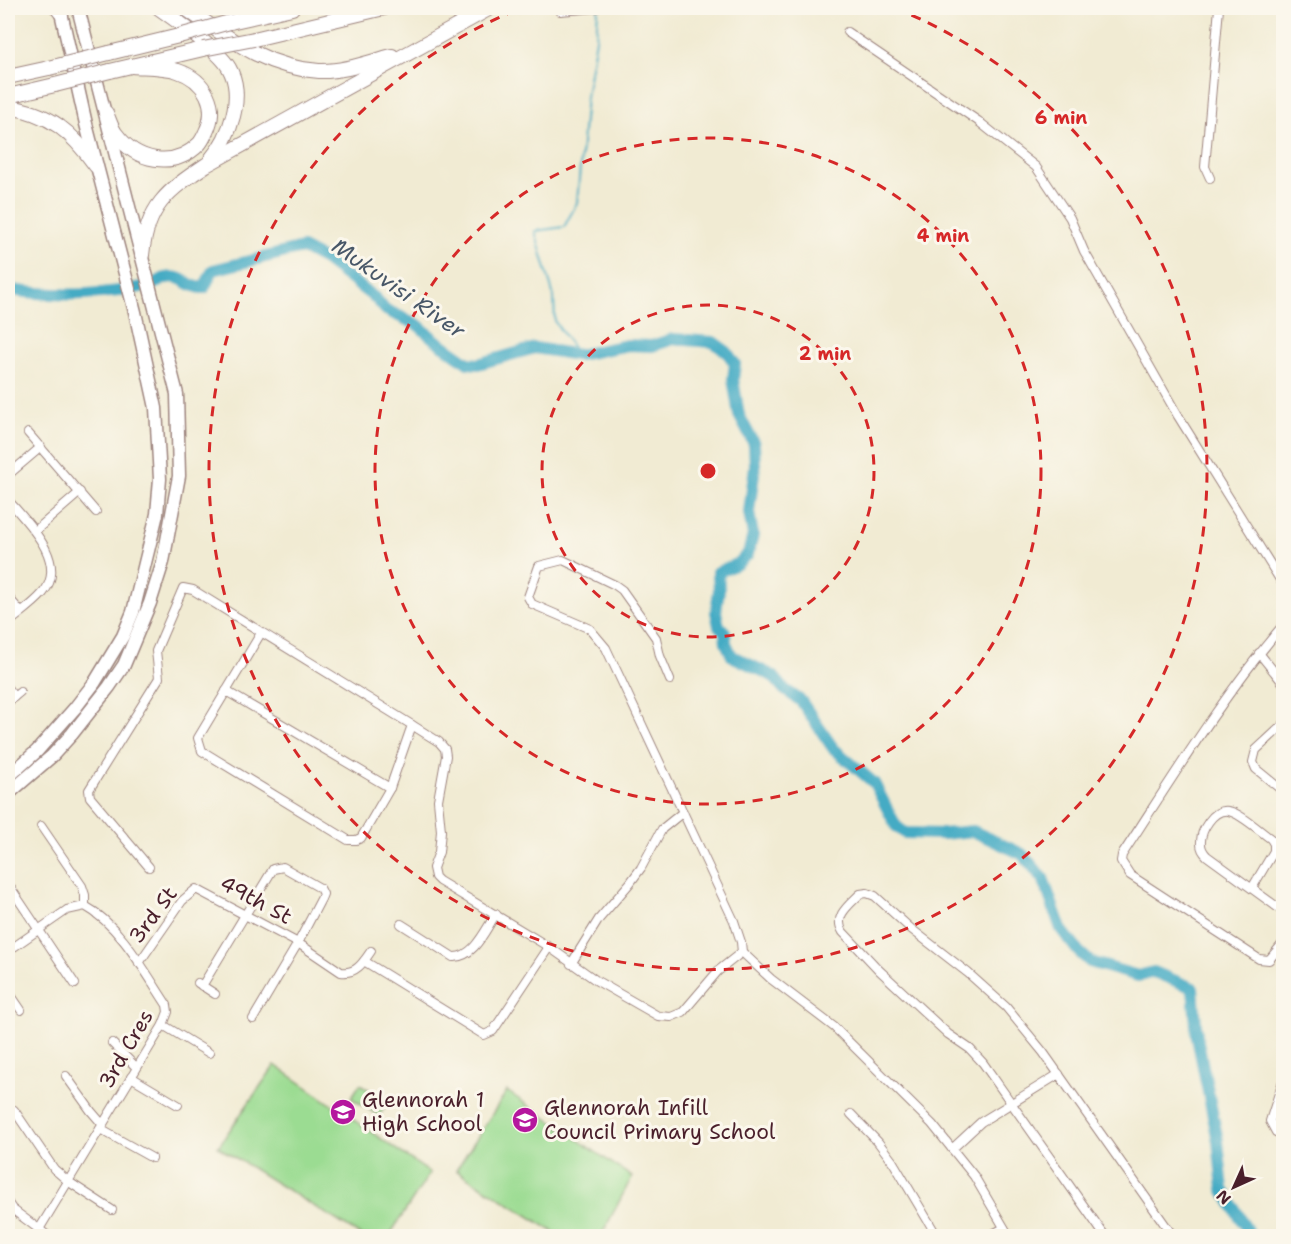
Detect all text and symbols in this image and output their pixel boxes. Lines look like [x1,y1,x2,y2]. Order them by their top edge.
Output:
text: 6 min [1035,106,1087,130]
text: 4 min [917,224,969,248]
water label: Mukuvisi River [326,232,472,346]
text: 2 min [799,342,851,366]
centre of rings [698,461,718,481]
street label: 49th St [215,869,297,931]
street label: 3rd St [122,881,184,949]
street label: 3rd Cres [92,1005,160,1093]
place label: Glennorah 1 High School [362,1086,484,1138]
place label: Glennorah Infill Council Primary School [544,1094,776,1146]
school or university icon: Glennorah 1 High School [328,1097,358,1127]
school or university icon: Glennorah Infill Council Primary School [510,1105,540,1135]
north arrow [1204,1157,1264,1217]
text: N [1212,1185,1236,1209]

